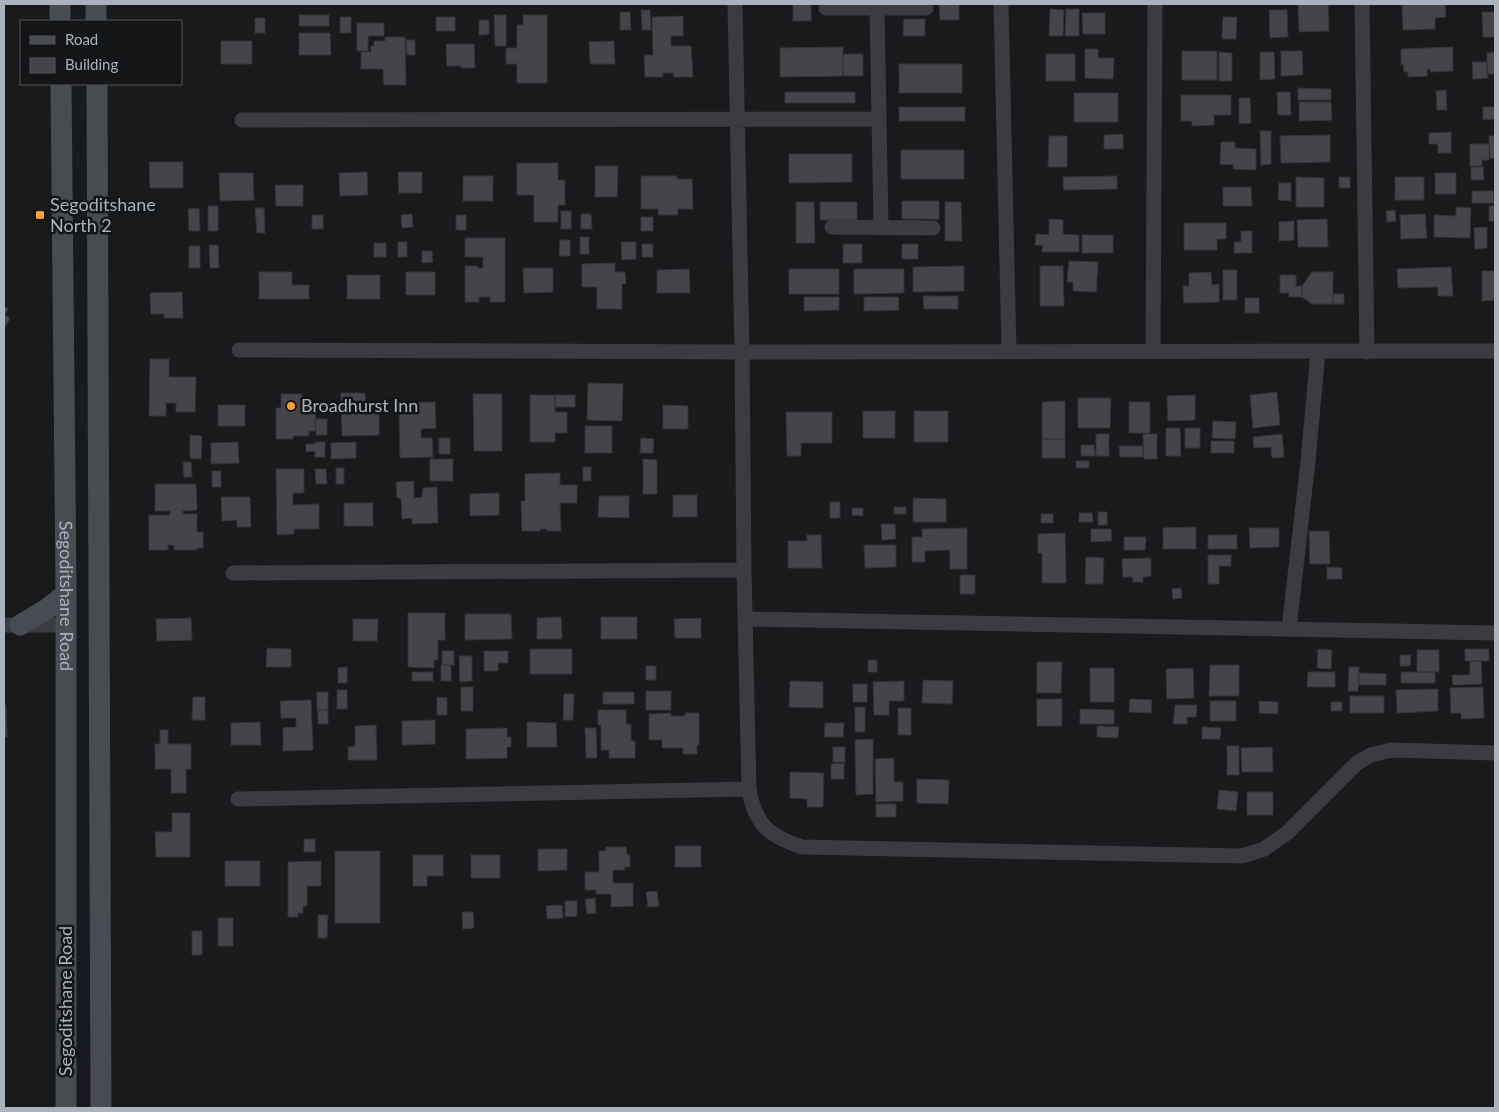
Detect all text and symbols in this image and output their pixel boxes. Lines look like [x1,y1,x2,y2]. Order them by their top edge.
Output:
legend [20,20,182,85]
text: Road [65,30,98,48]
text: Building [65,55,118,73]
place label: Segoditshane North 2 [50,193,156,236]
marker: Segoditshane North 2 [34,209,46,221]
place label: Broadhurst Inn [301,394,418,416]
marker: Broadhurst Inn [285,400,297,412]
street label: Segoditshane Road [55,521,78,671]
street label: Segoditshane Road [54,926,76,1076]

